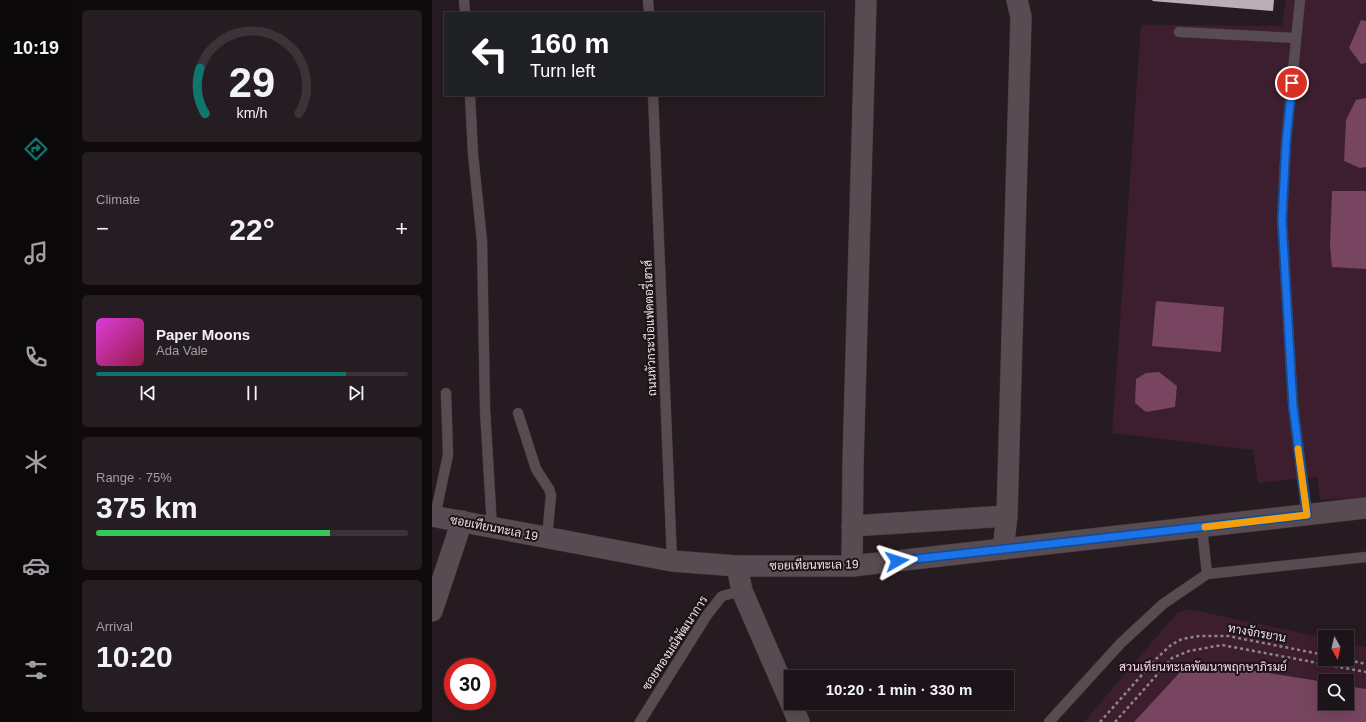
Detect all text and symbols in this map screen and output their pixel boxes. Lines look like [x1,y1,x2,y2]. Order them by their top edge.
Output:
icon: left [464,28,516,80]
text: 160 m [530,28,609,59]
text: 10:19 [13,38,59,58]
text: 29 [229,59,275,106]
text: Turn left [530,61,595,81]
pin [1275,66,1309,100]
icon: arrive [1281,72,1303,94]
text: km/h [237,105,268,121]
icon: directions [22,135,50,163]
text: Climate [96,192,140,207]
text: 22° [229,213,275,246]
text: − [96,216,109,241]
text: + [395,216,408,241]
icon: music [22,239,50,267]
street label: ถนนหัวกระบือแฟคตอรี่เฮาส์ [637,260,659,396]
text: Paper Moons [156,326,250,343]
icon: phone [22,343,50,371]
text: Ada Vale [156,343,208,358]
icon: previous [137,382,159,404]
icon: pause [241,382,263,404]
icon: next [345,382,367,404]
icon: climate [22,448,50,476]
text: Range · 75% [96,470,172,485]
text: 375 km [96,491,198,524]
street label: ซอยเทียนทะเล 19 [449,512,540,543]
position arrow [876,540,918,582]
icon: car [22,552,50,580]
street label: ซอยเทียนทะเล 19 [769,556,859,573]
street label: ซอยทองมณีพัฒนาการ [638,593,711,693]
text: Arrival [96,619,133,634]
street label: ทางจักรยาน [1227,621,1288,645]
north arrow [1318,630,1354,666]
map controls [1318,630,1354,710]
text: 10:20 [96,640,173,673]
icon: filters [22,656,50,684]
speed limit sign: 30 [444,658,496,710]
park label: สวนเทียนทะเลพัฒนาพฤกษาภิรมย์ [1119,659,1287,674]
button: search [1318,674,1354,710]
text: 10:20 · 1 min · 330 m [826,681,972,698]

